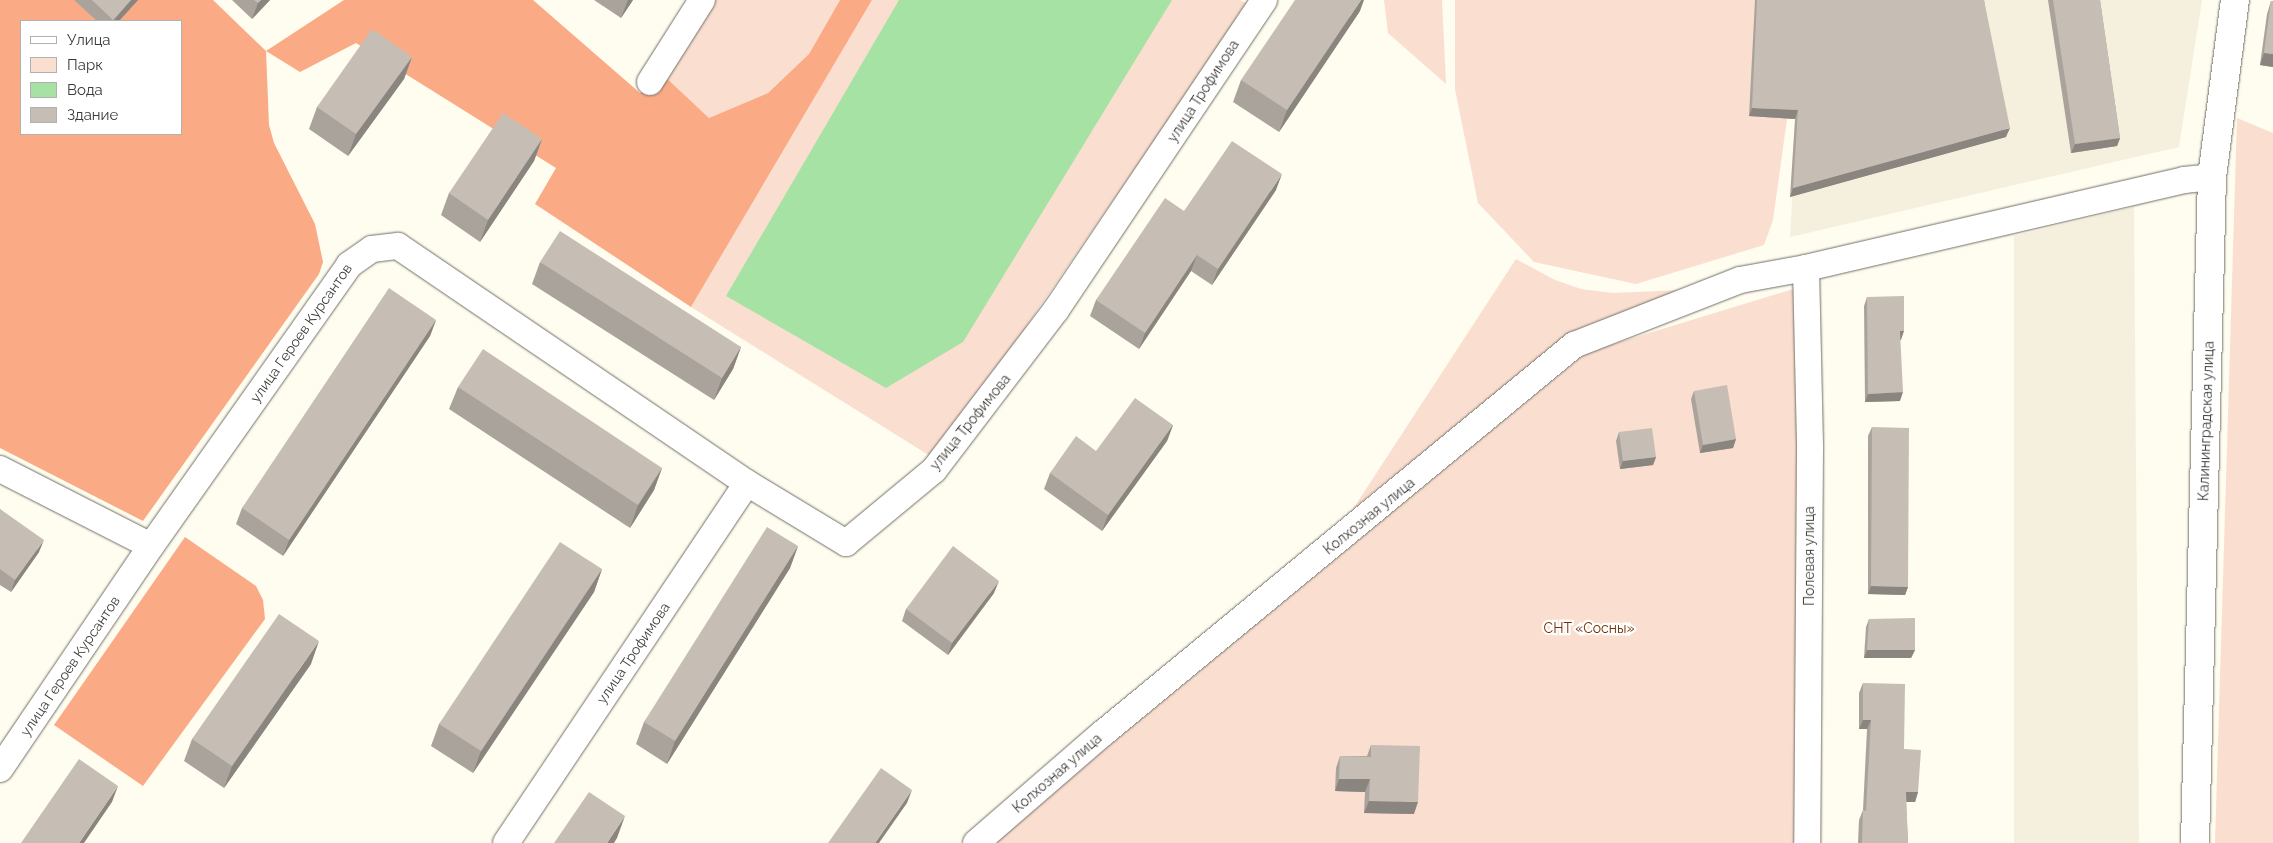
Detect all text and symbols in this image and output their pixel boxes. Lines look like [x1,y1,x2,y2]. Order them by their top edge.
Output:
legend [20,20,182,135]
text: Улица [67,31,111,49]
street label: улица Трофимова [1164,37,1242,145]
text: Парк [67,56,103,74]
text: Вода [67,81,103,99]
text: Здание [67,106,118,124]
street label: улица Героев Курсантов [247,260,355,406]
street label: Калининградская улица [2195,341,2217,501]
street label: улица Трофимова [926,371,1014,473]
street label: Колхозная улица [1320,474,1418,558]
street label: Полевая улица [1801,506,1817,606]
street label: улица Героев Курсантов [17,593,123,739]
street label: улица Трофимова [593,599,673,707]
park label: СНТ «Сосны» [1543,620,1635,636]
street label: Колхозная улица [1009,730,1105,816]

